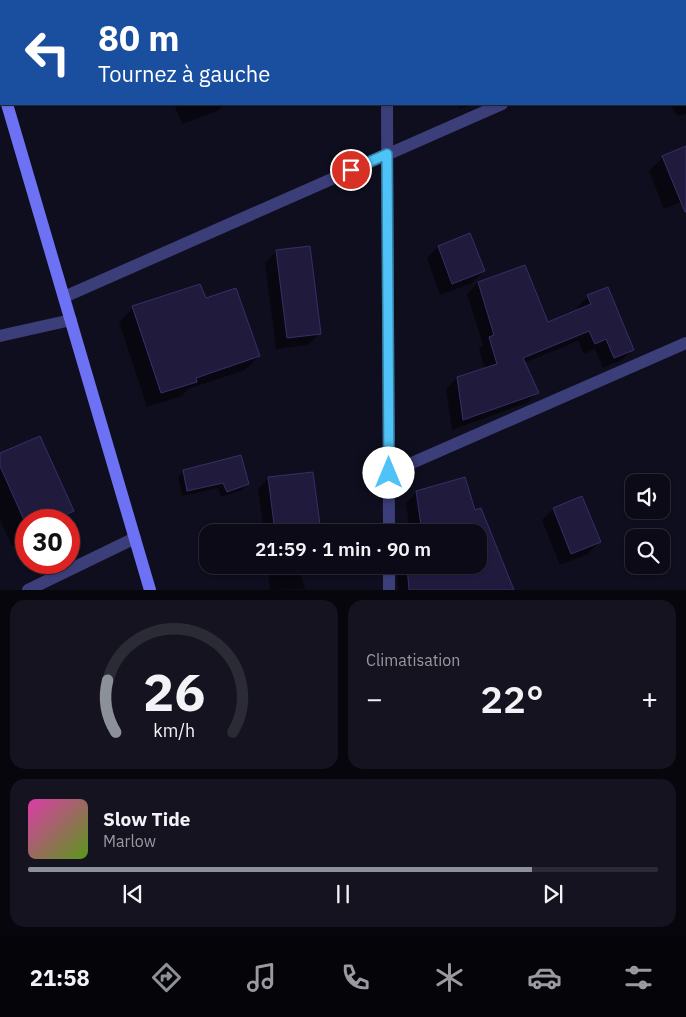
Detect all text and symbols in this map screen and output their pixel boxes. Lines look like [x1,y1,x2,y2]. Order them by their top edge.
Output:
text: 80 m [98,15,180,61]
icon: left [15,20,80,85]
text: Tournez à gauche [98,59,270,88]
pin [330,149,372,191]
icon: arrive [337,156,365,184]
position arrow [362,446,414,498]
map controls [625,474,670,574]
button: sound [625,474,670,519]
speed limit sign: 30 [15,509,80,574]
button: search [625,529,670,574]
text: 21:59 · 1 min · 90 m [255,537,431,561]
text: Climatisation [366,650,460,670]
text: 26 [143,658,205,725]
text: 22° [480,674,544,723]
text: − [366,680,383,717]
text: + [641,680,658,717]
text: km/h [153,719,195,742]
text: Slow Tide [103,807,190,831]
text: Marlow [103,831,156,851]
icon: previous [119,880,147,908]
icon: pause [329,880,357,908]
icon: next [539,880,567,908]
icon: directions [149,960,184,995]
icon: music [244,960,279,995]
icon: phone [338,960,373,995]
icon: climate [432,960,467,995]
icon: car [527,960,562,995]
icon: filters [621,960,656,995]
text: 21:58 [30,963,90,992]

